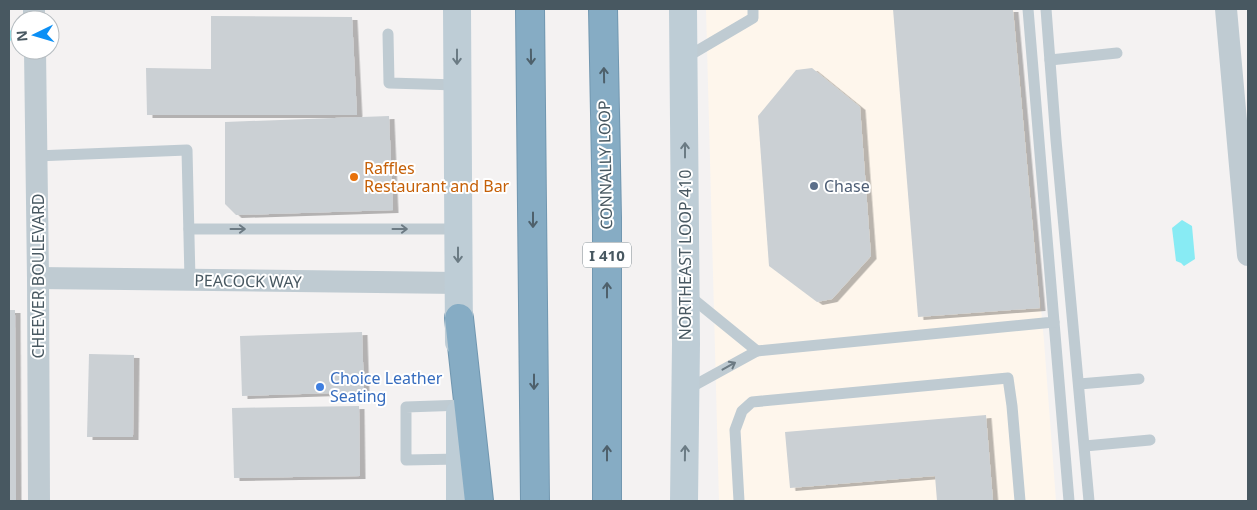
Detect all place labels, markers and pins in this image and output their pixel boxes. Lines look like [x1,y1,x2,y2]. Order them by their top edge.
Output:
place label: Raffles Restaurant and Bar [364,157,510,197]
marker: Raffles Restaurant and Bar [348,171,360,183]
place label: Chase [824,175,870,197]
marker: Chase [808,180,820,192]
place label: Choice Leather Seating [330,367,443,407]
marker: Choice Leather Seating [314,381,326,393]

